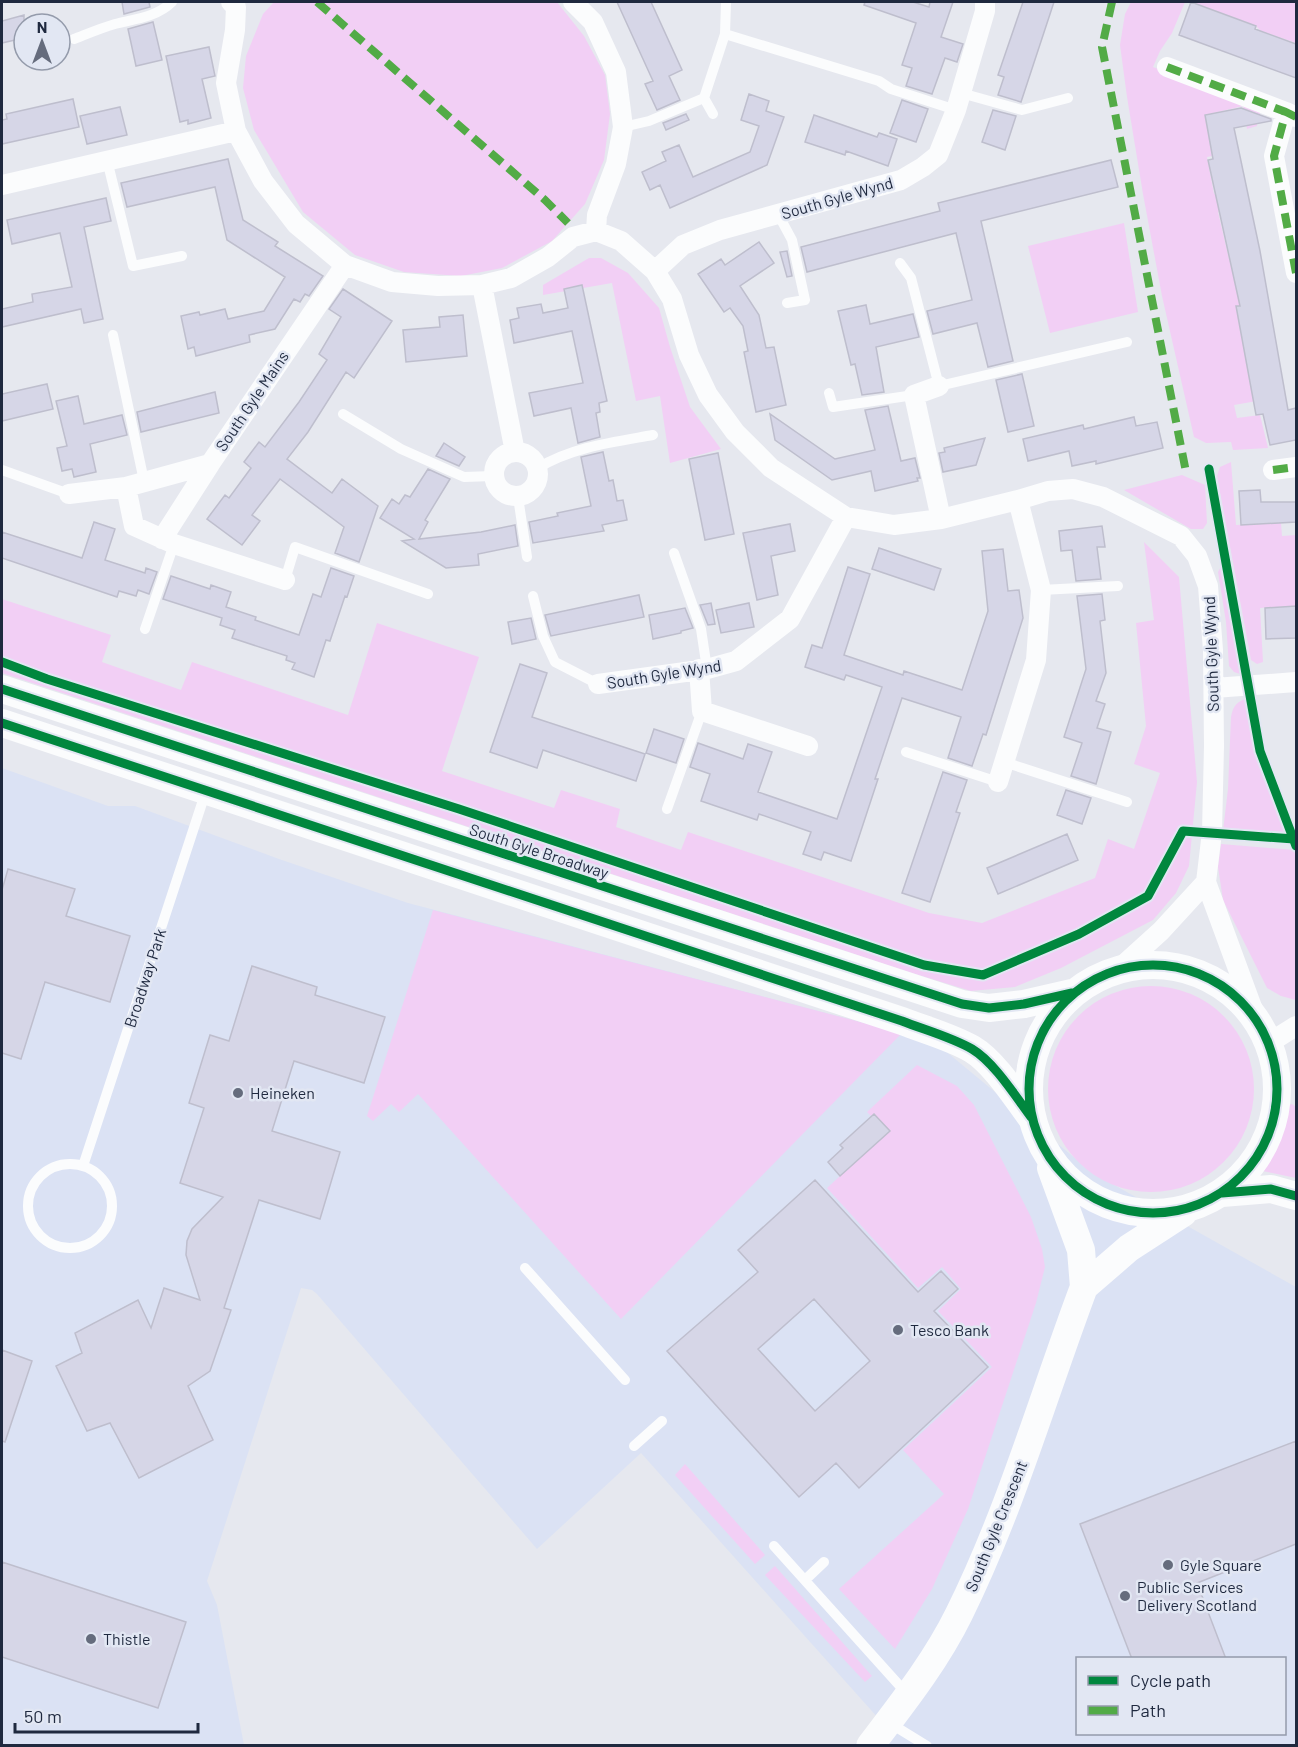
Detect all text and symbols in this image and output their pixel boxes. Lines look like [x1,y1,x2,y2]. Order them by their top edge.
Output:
north arrow [12,12,72,72]
text: N [37,17,47,36]
street label: South Gyle Wynd [779,172,895,223]
street label: South Gyle Mains [211,347,292,454]
street label: South Gyle Wynd [1199,596,1222,712]
street label: South Gyle Wynd [605,655,722,692]
street label: South Gyle Broadway [467,819,612,882]
street label: Broadway Park [120,926,169,1030]
place label: Heineken [250,1083,315,1102]
marker: Heineken [231,1086,245,1100]
place label: Tesco Bank [910,1320,989,1339]
marker: Tesco Bank [891,1323,905,1337]
street label: South Gyle Crescent [961,1457,1031,1594]
place label: Gyle Square [1180,1555,1262,1574]
marker: Gyle Square [1161,1558,1175,1572]
place label: Public Services Delivery Scotland [1137,1577,1257,1614]
marker: Public Services Delivery Scotland [1118,1589,1132,1603]
place label: Thistle [103,1629,151,1648]
marker: Thistle [84,1632,98,1646]
legend [1076,1657,1286,1735]
text: Cycle path [1130,1669,1211,1691]
scale bar [15,1696,198,1734]
text: Path [1130,1699,1166,1721]
text: 50 m [24,1705,62,1727]

